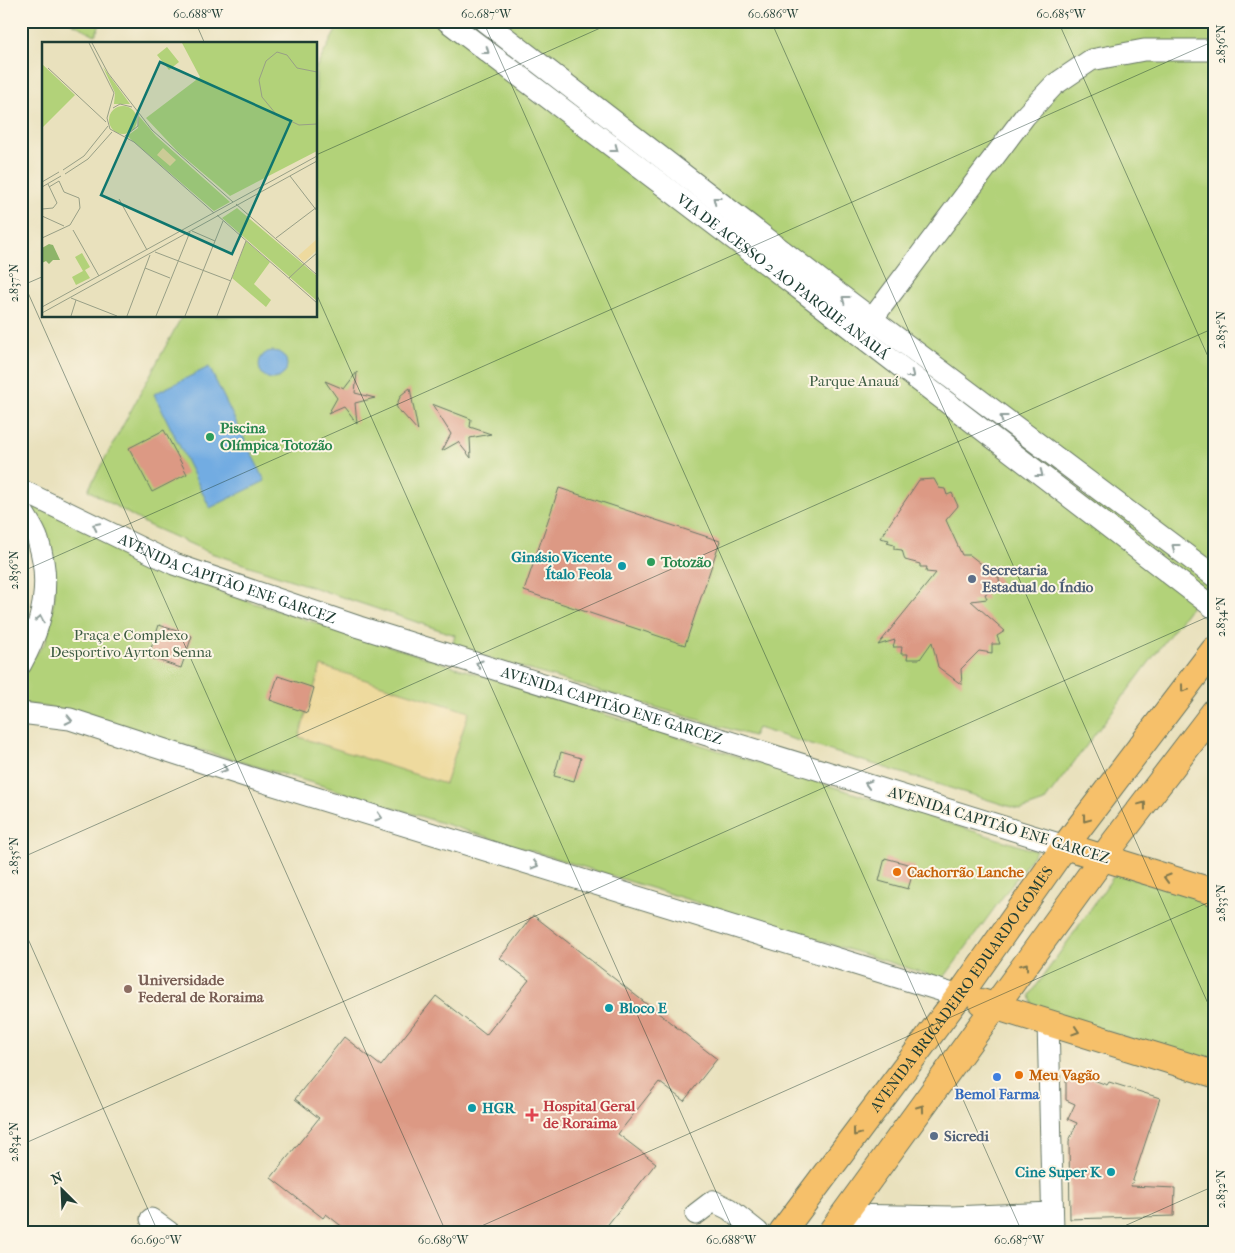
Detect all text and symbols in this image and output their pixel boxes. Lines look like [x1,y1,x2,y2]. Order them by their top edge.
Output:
text: 60.688°W [173,7,224,21]
text: 60.687°W [461,7,512,21]
text: 60.686°W [748,7,800,21]
text: 60.685°W [1036,7,1087,21]
text: 2.836°N [1214,24,1228,64]
inset map [42,42,318,318]
one-way arrow [480,45,489,53]
one-way arrow [609,143,619,152]
street label: VIA DE ACESSO 2 AO PARQUE ANAUÁ [672,189,893,364]
one-way arrow [713,198,722,206]
text: 2.837°N [7,264,21,302]
one-way arrow [841,296,851,305]
text: 2.835°N [1214,311,1228,349]
one-way arrow [905,369,914,377]
park label: Parque Anauá [809,372,900,390]
one-way arrow [999,415,1009,424]
place label: Piscina Olímpica Totozão [220,419,333,454]
marker: Piscina Olímpica Totozão [204,431,216,443]
one-way arrow [1034,468,1043,476]
one-way arrow [92,522,101,532]
street label: AVENIDA CAPITÃO ENE GARCEZ [115,529,338,628]
one-way arrow [1171,544,1181,553]
place label: Ginásio Vicente Ítalo Feola [511,548,613,583]
text: 2.836°N [7,550,21,590]
place label: Totozão [660,553,712,571]
marker: Totozão [645,556,657,568]
marker: Ginásio Vicente Ítalo Feola [616,560,628,572]
place label: Secretaria Estadual do Índio [982,561,1094,596]
marker: Secretaria Estadual do Índio [966,573,978,585]
text: 2.834°N [1214,597,1228,637]
one-way arrow [35,615,45,624]
park label: Praça e Complexo Desportivo Ayrton Senna [50,626,213,661]
one-way arrow [475,659,484,669]
street label: AVENIDA CAPITÃO ENE GARCEZ [498,662,725,748]
one-way arrow [1182,683,1190,692]
one-way arrow [65,714,74,725]
one-way arrow [220,764,228,774]
one-way arrow [865,780,873,790]
street label: AVENIDA CAPITÃO ENE GARCEZ [885,782,1112,867]
one-way arrow [1137,801,1146,811]
one-way arrow [375,812,383,822]
one-way arrow [1083,813,1092,823]
text: 2.835°N [7,837,21,875]
one-way arrow [530,860,538,870]
street label: AVENIDA BRIGADEIRO EDUARDO GOMES [865,862,1057,1117]
place label: Cachorrão Lanche [907,863,1025,881]
marker: Cachorrão Lanche [891,866,903,878]
one-way arrow [1164,874,1172,884]
text: 2.833°N [1214,884,1228,922]
one-way arrow [1019,962,1028,972]
place label: Universidade Federal de Roraima [137,971,265,1006]
marker: Universidade Federal de Roraima [122,983,134,995]
place label: Bloco E [619,999,668,1017]
marker: Bloco E [603,1002,615,1014]
one-way arrow [1072,1025,1080,1035]
place label: Meu Vagão [1028,1066,1100,1084]
marker: Meu Vagão [1013,1069,1025,1081]
marker: Bemol Farma [991,1071,1003,1083]
place label: Bemol Farma [954,1085,1041,1103]
place label: Hospital Geral de Roraima [543,1097,636,1132]
place label: HGR [482,1099,516,1117]
marker: HGR [466,1102,478,1114]
one-way arrow [916,1105,924,1114]
marker: Hospital Geral de Roraima [525,1108,539,1122]
text: 2.834°N [7,1122,21,1162]
one-way arrow [853,1127,862,1137]
place label: Sicredi [944,1127,990,1145]
marker: Sicredi [928,1130,940,1142]
place label: Cine Super K [1015,1163,1102,1181]
north arrow [38,1166,88,1216]
marker: Cine Super K [1105,1166,1117,1178]
text: N [49,1169,66,1189]
text: 2.832°N [1214,1169,1228,1209]
text: 60.690°W [131,1233,183,1247]
text: 60.689°W [418,1233,469,1247]
text: 60.688°W [706,1233,757,1247]
text: 60.687°W [994,1233,1045,1247]

